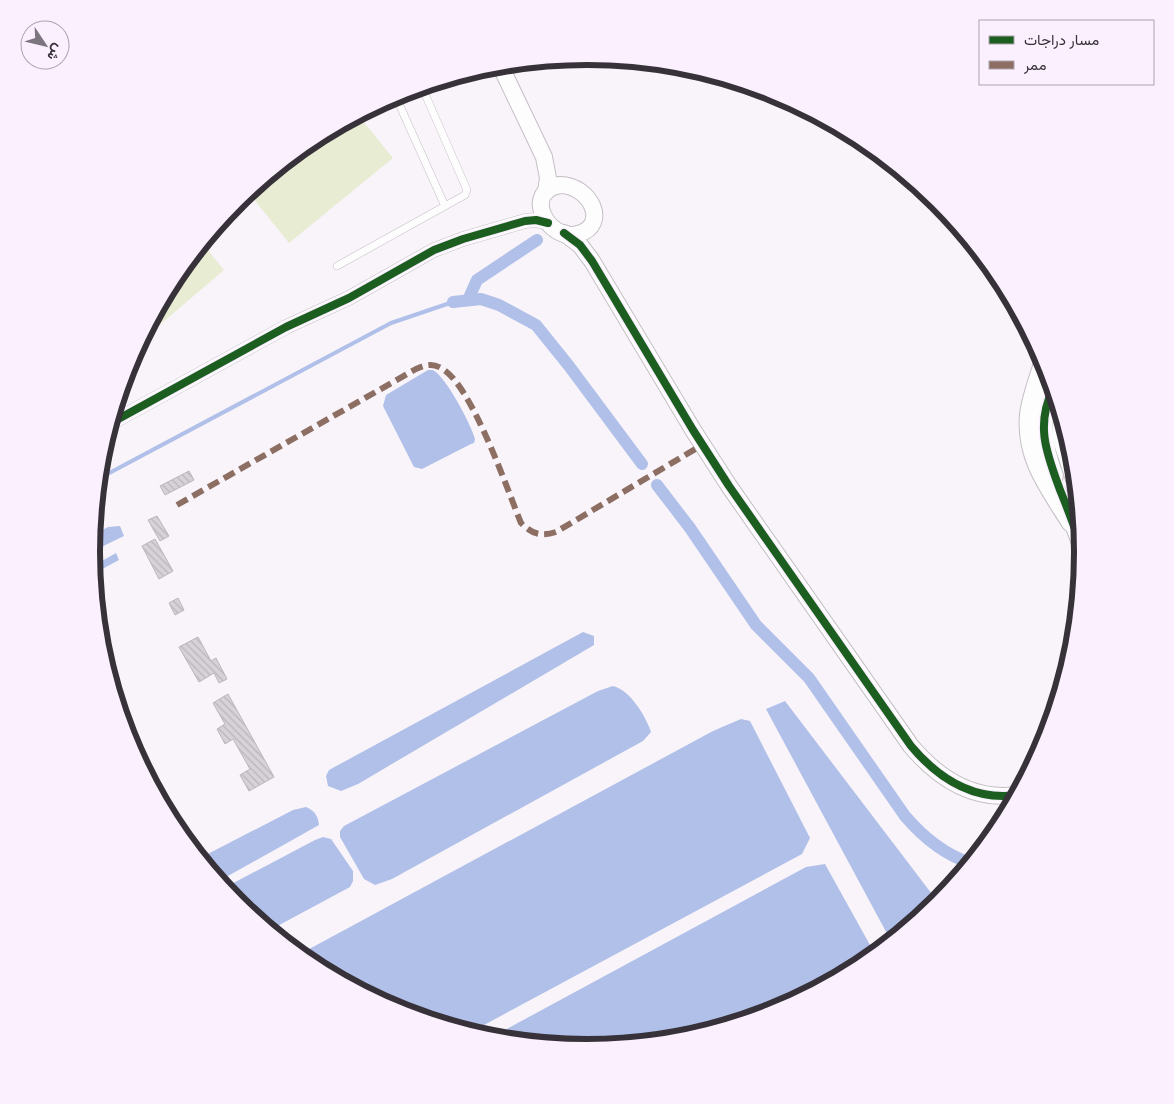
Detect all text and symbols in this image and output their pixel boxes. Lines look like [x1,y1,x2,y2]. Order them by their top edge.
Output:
north arrow [20,20,70,70]
legend [979,20,1154,85]
text: مسار دراجات [1024,30,1099,49]
text: ش [43,40,68,65]
text: ممر [1023,55,1046,74]

